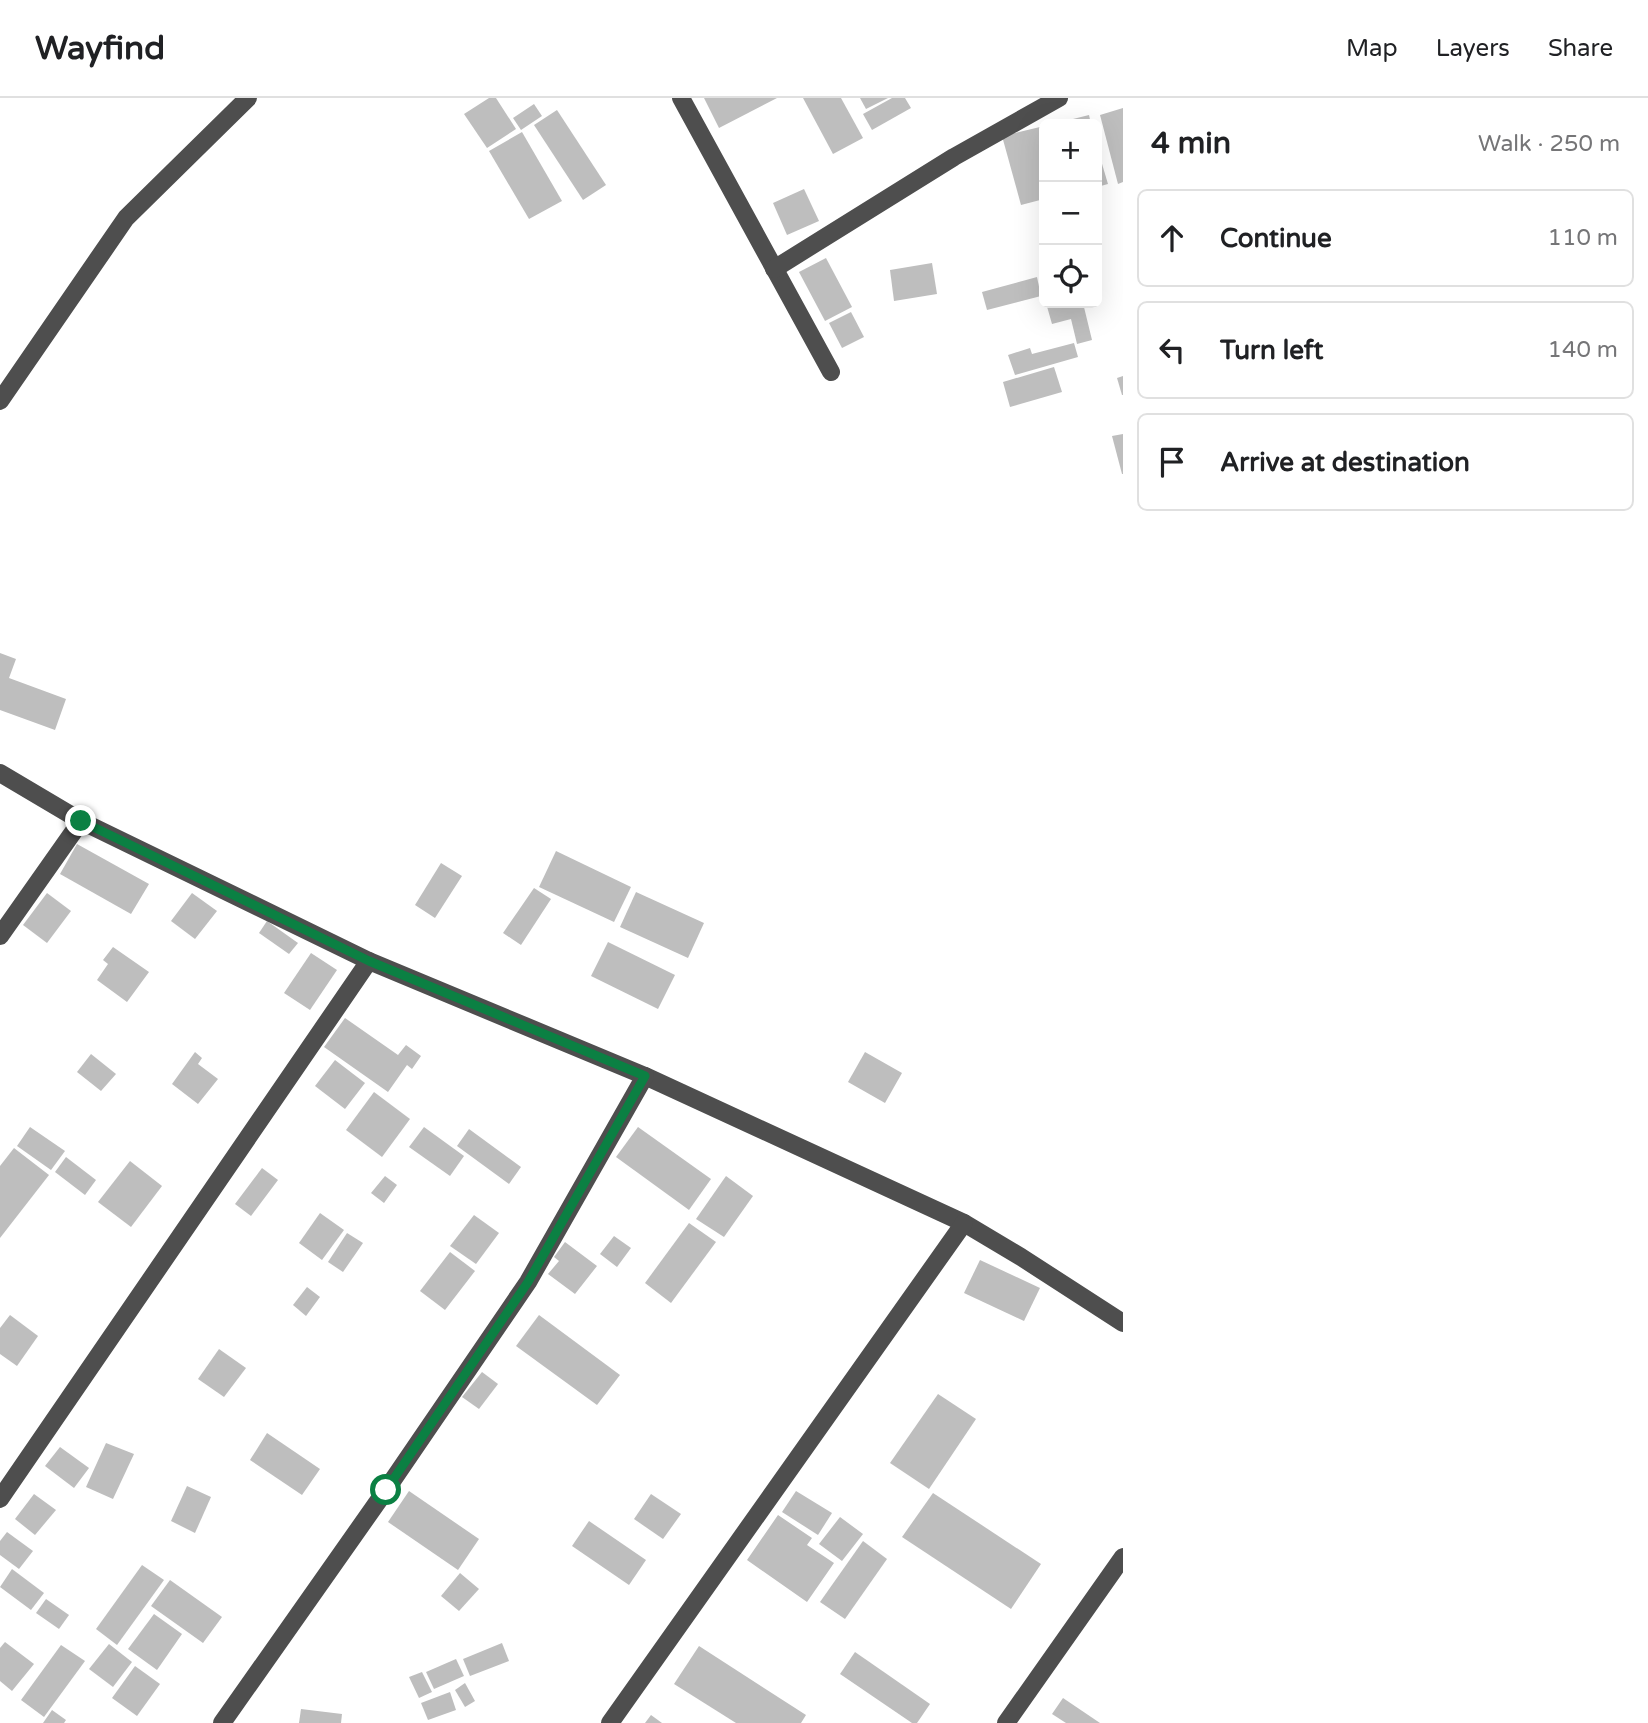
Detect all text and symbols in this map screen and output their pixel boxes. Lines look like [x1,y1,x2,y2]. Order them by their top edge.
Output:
text: Wayfind [35,29,165,68]
text: Map [1346,34,1398,63]
text: Layers [1436,34,1510,63]
text: Share [1548,34,1613,63]
map controls [1039,119,1102,308]
button: + [1039,119,1102,182]
text: 4 min [1151,125,1231,162]
text: Walk · 250 m [1478,130,1620,158]
button: − [1039,182,1102,245]
icon: ahead [1153,219,1191,257]
text: Continue [1220,223,1332,254]
text: 110 m [1548,224,1618,252]
button: locate [1039,245,1102,308]
icon: left [1153,331,1191,369]
text: Turn left [1220,335,1323,366]
text: 140 m [1548,336,1618,364]
icon: arrive [1153,443,1191,481]
text: Arrive at destination [1220,447,1470,478]
route end [65,805,96,836]
route start [370,1474,401,1505]

